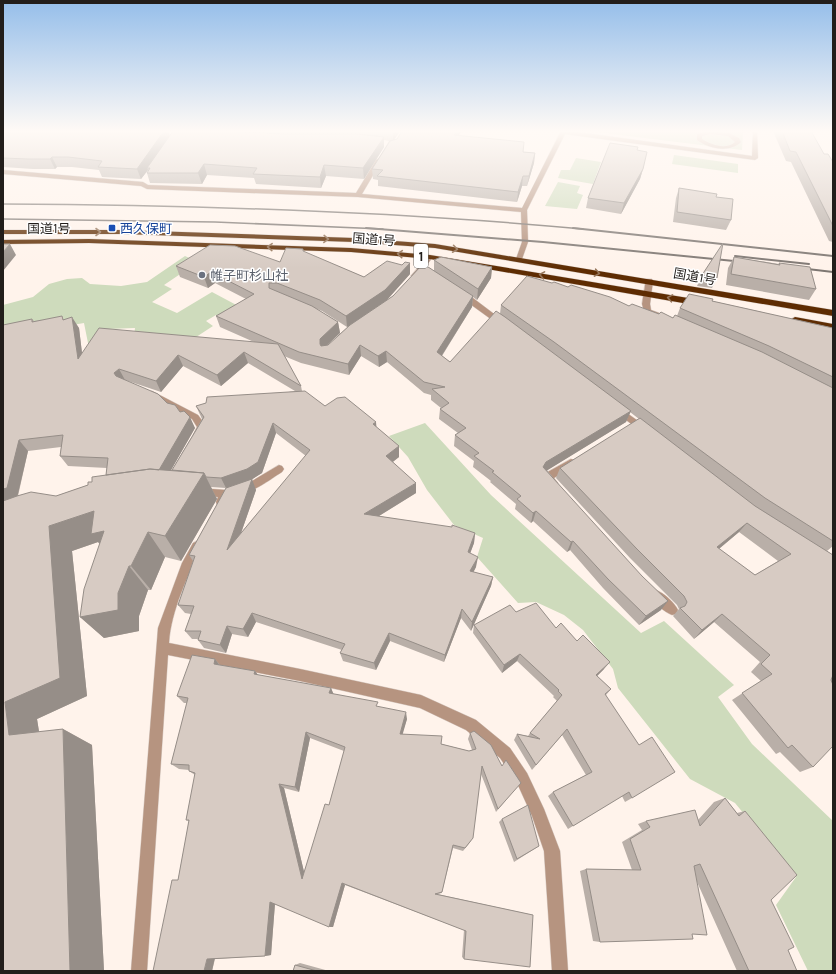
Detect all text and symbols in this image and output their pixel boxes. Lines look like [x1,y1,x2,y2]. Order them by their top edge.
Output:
street label: 国道1号 [27,221,71,236]
place label: 西久保町 [120,221,172,236]
marker: 西久保町 [107,223,117,233]
one-way arrow [95,228,101,236]
street label: 国道1号 [352,231,396,248]
one-way arrow [323,235,329,244]
one-way arrow [267,243,273,251]
road number: 1 [414,244,428,268]
one-way arrow [452,244,459,253]
one-way arrow [397,250,403,259]
street label: 国道1号 [672,265,718,288]
place label: 帷子町杉山社 [210,268,288,283]
one-way arrow [594,268,601,276]
marker: 帷子町杉山社 [197,270,207,280]
one-way arrow [539,272,546,280]
one-way arrow [667,294,674,303]

